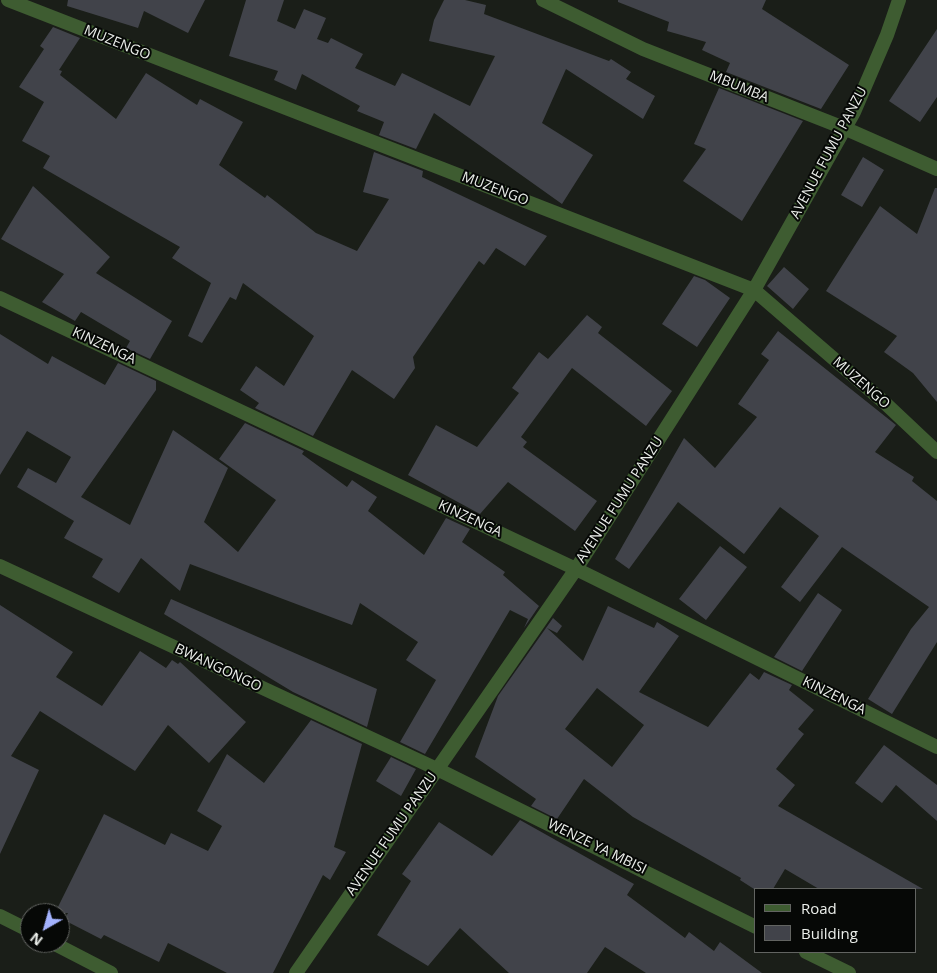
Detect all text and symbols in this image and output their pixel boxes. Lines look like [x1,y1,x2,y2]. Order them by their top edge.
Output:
street label: MUZENGO [81,22,153,64]
street label: MBUMBA [707,68,771,106]
street label: AVENUE FUMU PANZU [787,84,871,222]
street label: MUZENGO [459,169,531,209]
street label: KINZENGA [69,324,139,368]
street label: MUZENGO [829,354,893,412]
street label: AVENUE FUMU PANZU [573,434,667,566]
street label: KINZENGA [435,497,505,541]
street label: BWANGONGO [172,641,264,695]
street label: KINZENGA [800,673,868,719]
street label: AVENUE FUMU PANZU [343,769,441,899]
street label: WENZE YA MBISI [545,816,649,878]
legend [754,888,917,953]
text: Road [801,898,837,918]
north arrow [20,903,70,953]
text: Building [801,923,858,943]
text: N [26,928,46,950]

